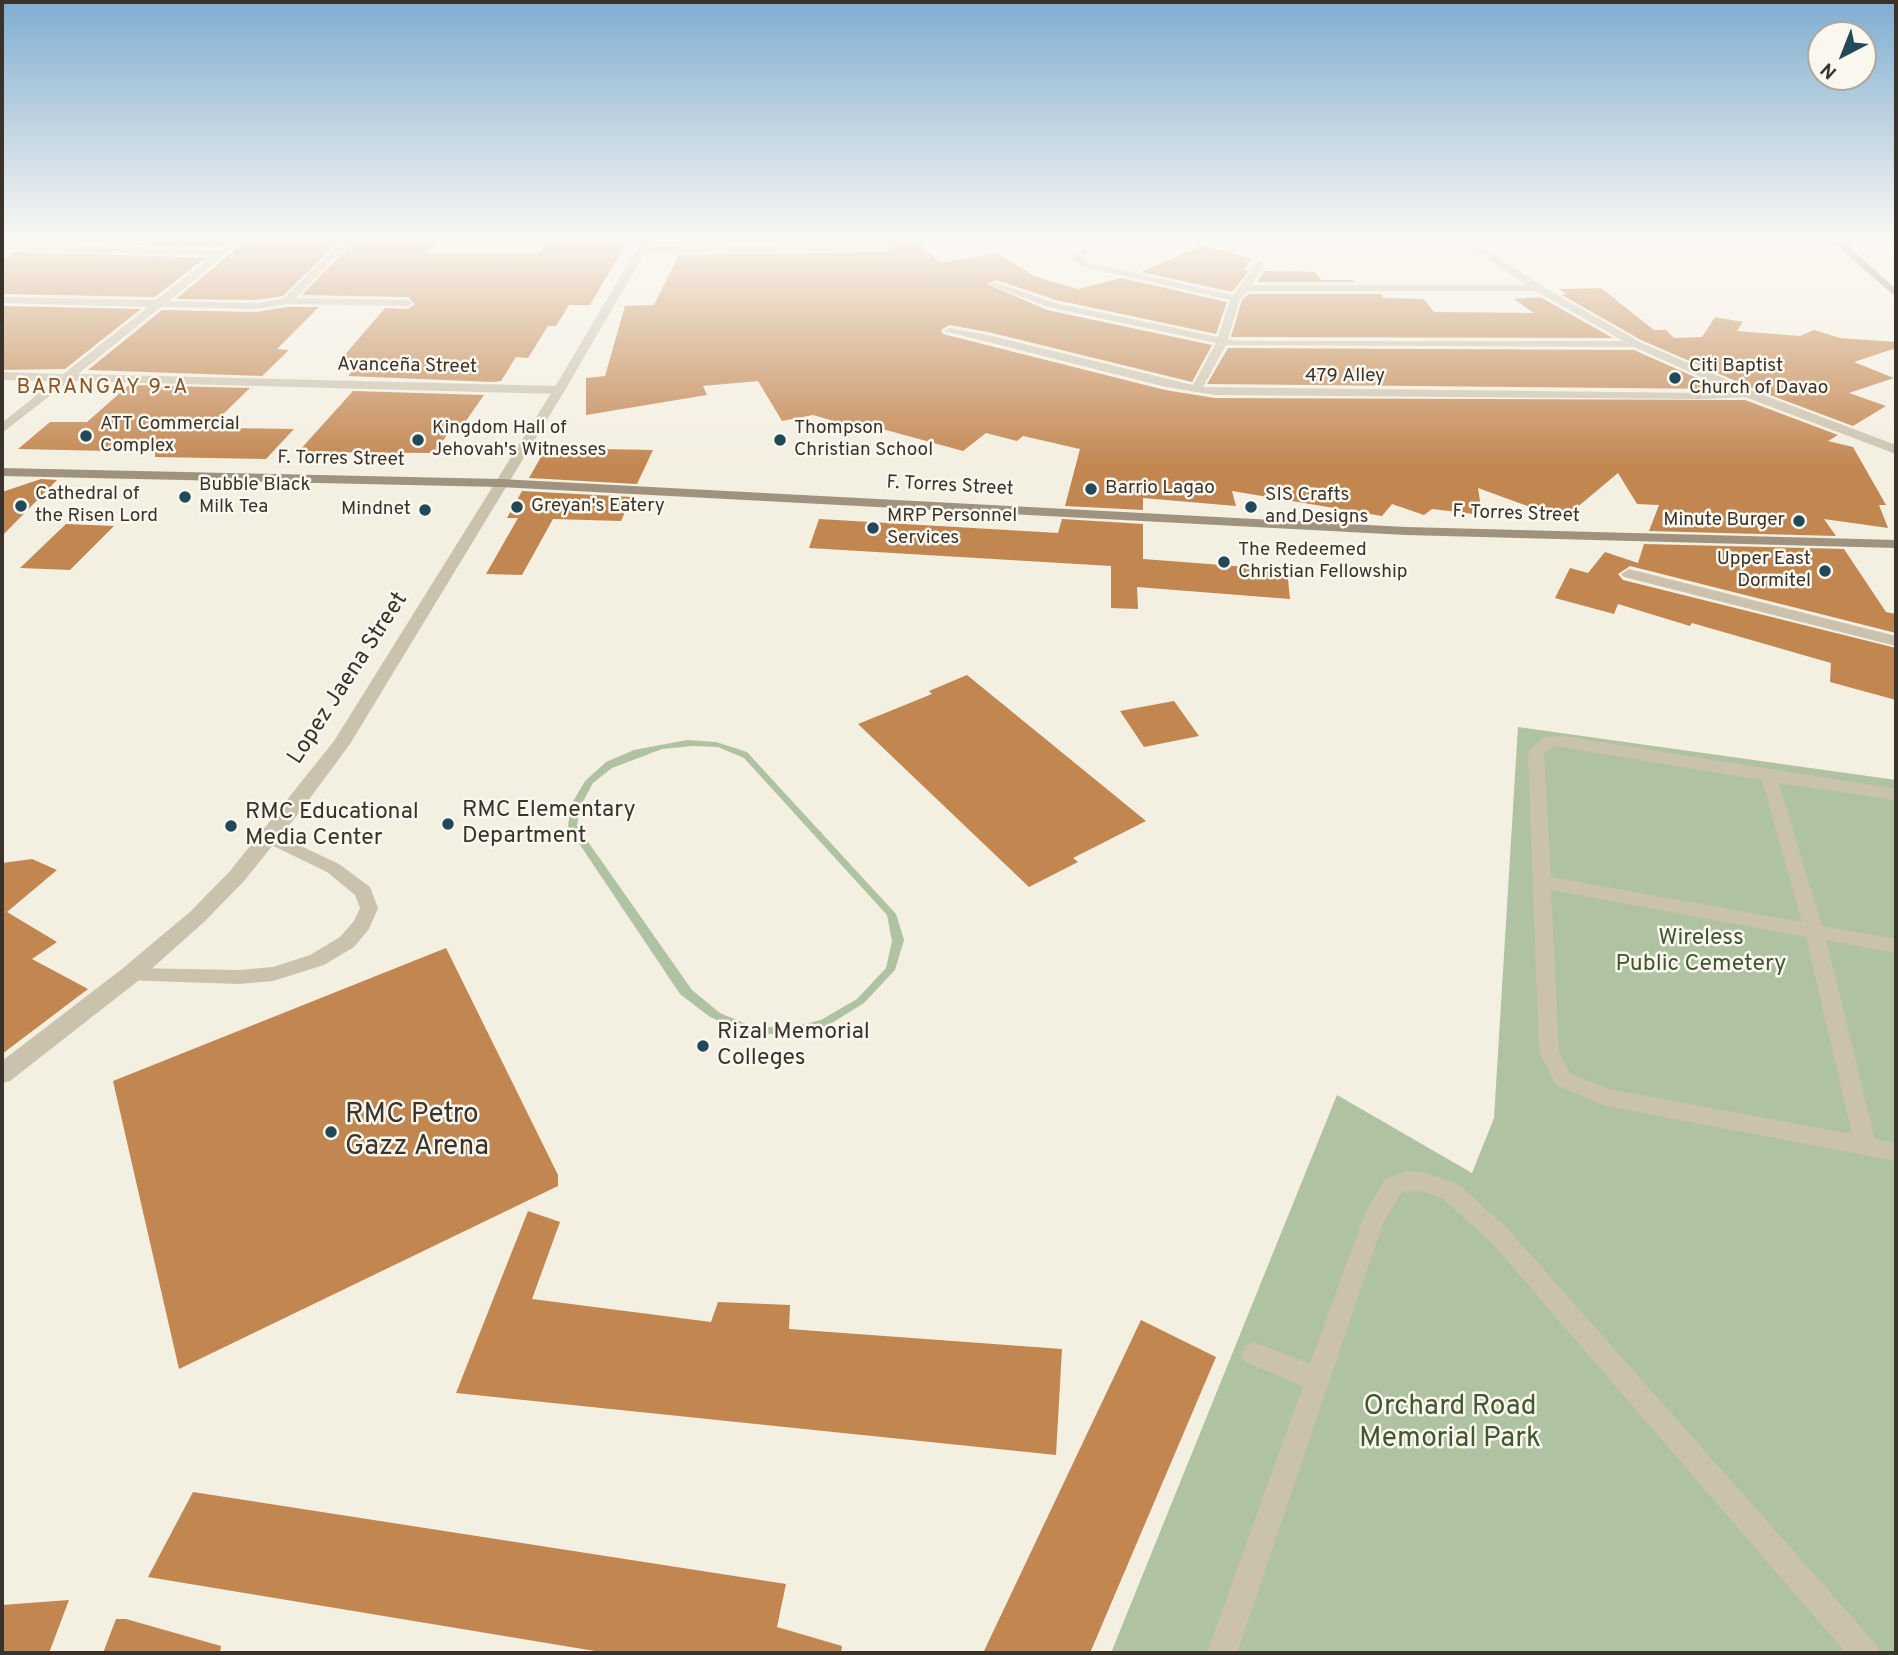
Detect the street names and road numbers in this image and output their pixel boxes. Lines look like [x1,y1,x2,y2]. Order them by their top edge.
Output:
street label: Avanceña Street [337,354,477,380]
street label: 479 Alley [1305,366,1385,388]
street label: F. Torres Street [277,447,405,473]
street label: F. Torres Street [886,472,1014,502]
street label: F. Torres Street [1452,501,1580,529]
street label: Lopez Jaena Street [283,588,415,770]

